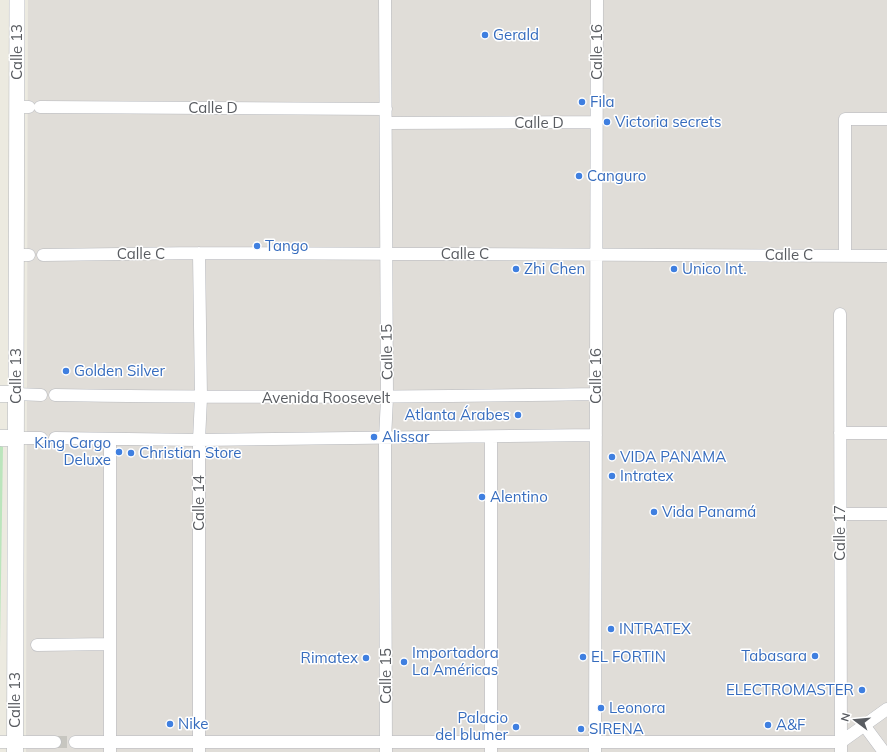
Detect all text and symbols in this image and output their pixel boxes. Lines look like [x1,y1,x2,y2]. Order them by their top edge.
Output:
street label: Calle 13 [7,24,26,80]
street label: Calle 16 [587,24,606,80]
place label: Gerald [493,25,539,44]
marker: Gerald [480,30,490,40]
place label: Fila [590,92,615,111]
marker: Fila [577,97,587,107]
street label: Calle D [188,98,238,117]
place label: Victoria secrets [615,112,721,131]
street label: Calle D [514,113,564,132]
marker: Victoria secrets [602,117,612,127]
place label: Canguro [587,166,646,185]
marker: Canguro [574,171,584,181]
place label: Tango [265,236,308,255]
marker: Tango [252,241,262,251]
street label: Calle C [117,244,165,263]
street label: Calle C [441,244,489,263]
street label: Calle C [765,245,813,264]
place label: Zhi Chen [524,259,585,278]
place label: Unico Int. [682,259,747,278]
marker: Zhi Chen [511,264,521,274]
marker: Unico Int. [669,264,679,274]
street label: Calle 15 [377,324,396,380]
street label: Calle 13 [6,348,25,404]
street label: Calle 16 [586,348,605,404]
place label: Golden Silver [74,361,165,380]
marker: Golden Silver [61,366,71,376]
street label: Avenida Roosevelt [262,388,390,407]
place label: Atlanta Árabes [404,405,510,424]
marker: Atlanta Árabes [513,410,523,420]
place label: Alissar [382,427,430,446]
marker: Alissar [369,432,379,442]
place label: King Cargo Deluxe [34,433,111,469]
place label: Christian Store [139,443,242,462]
marker: King Cargo Deluxe [114,447,124,457]
place label: VIDA PANAMA [620,447,726,466]
marker: Christian Store [126,448,136,458]
marker: VIDA PANAMA [607,452,617,462]
place label: Intratex [620,466,674,485]
marker: Intratex [607,471,617,481]
street label: Calle 14 [189,475,208,531]
place label: Alentino [490,487,548,506]
marker: Alentino [477,492,487,502]
place label: Vida Panamá [662,502,756,521]
street label: Calle 17 [830,505,849,561]
marker: Vida Panamá [649,507,659,517]
place label: INTRATEX [619,619,691,638]
marker: INTRATEX [606,624,616,634]
place label: Importadora La Américas [412,643,499,679]
place label: Tabasara [741,646,807,665]
place label: EL FORTIN [591,647,666,666]
place label: Rimatex [301,648,358,667]
street label: Calle 15 [376,648,395,704]
marker: Tabasara [810,651,820,661]
marker: EL FORTIN [578,652,588,662]
marker: Rimatex [361,653,371,663]
marker: Importadora La Américas [399,657,409,667]
street label: Calle 13 [5,672,24,728]
place label: ELECTROMASTER [726,680,854,699]
marker: ELECTROMASTER [857,685,867,695]
place label: Leonora [609,698,666,717]
north arrow [835,700,875,740]
marker: Leonora [596,703,606,713]
place label: Palacio del blumer [435,708,509,744]
text: N [838,711,853,723]
place label: Nike [178,714,208,733]
place label: A&F [776,715,806,734]
marker: Nike [165,719,175,729]
place label: SIRENA [589,719,644,738]
marker: A&F [763,720,773,730]
marker: Palacio del blumer [511,722,521,732]
marker: SIRENA [576,724,586,734]

